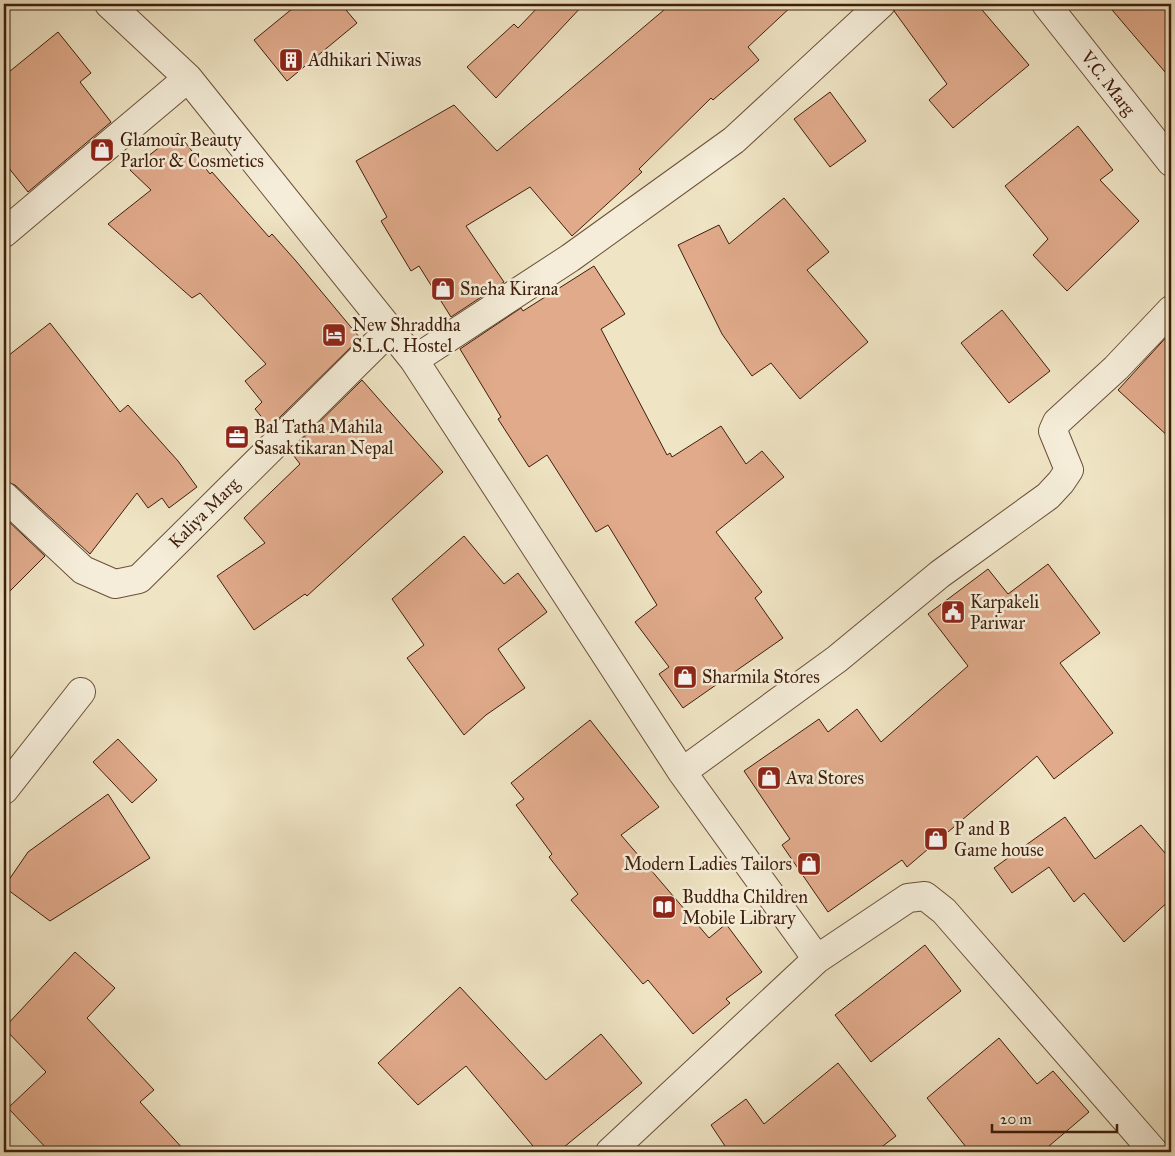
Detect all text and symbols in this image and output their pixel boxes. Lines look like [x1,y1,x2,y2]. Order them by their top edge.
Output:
street label: V.C. Marg [1075,46,1140,121]
building icon: Adhikari Niwas [278,47,304,73]
place label: Adhikari Niwas [307,49,421,71]
place label: Glamour Beauty Parlor & Cosmetics [120,129,264,172]
shop icon: Glamour Beauty Parlor & Cosmetics [89,137,115,163]
shop icon: Sneha Kirana [430,276,456,302]
place label: Sneha Kirana [460,278,559,300]
place label: New Shraddha S.L.C. Hostel [352,314,461,357]
hotel icon: New Shraddha S.L.C. Hostel [321,322,347,348]
place label: Bal Tatha Mahila Sasaktikaran Nepal [254,416,394,459]
office icon: Bal Tatha Mahila Sasaktikaran Nepal [224,424,250,450]
street label: Kaliya Marg [164,473,245,554]
place label: Karpakeli Pariwar [970,591,1039,634]
public building icon: Karpakeli Pariwar [940,599,966,625]
shop icon: Sharmila Stores [672,664,698,690]
place label: Sharmila Stores [702,666,820,688]
shop icon: Ava Stores [756,765,782,791]
place label: Ava Stores [785,767,864,789]
place label: P and B Game house [954,818,1044,861]
shop icon: P and B Game house [923,826,949,852]
shop icon: Modern Ladies Tailors [796,851,822,877]
place label: Modern Ladies Tailors [624,853,792,875]
place label: Buddha Children Mobile Library [682,886,808,929]
library icon: Buddha Children Mobile Library [651,894,677,920]
scale bar [992,1101,1118,1133]
text: 20 m [1000,1110,1032,1128]

